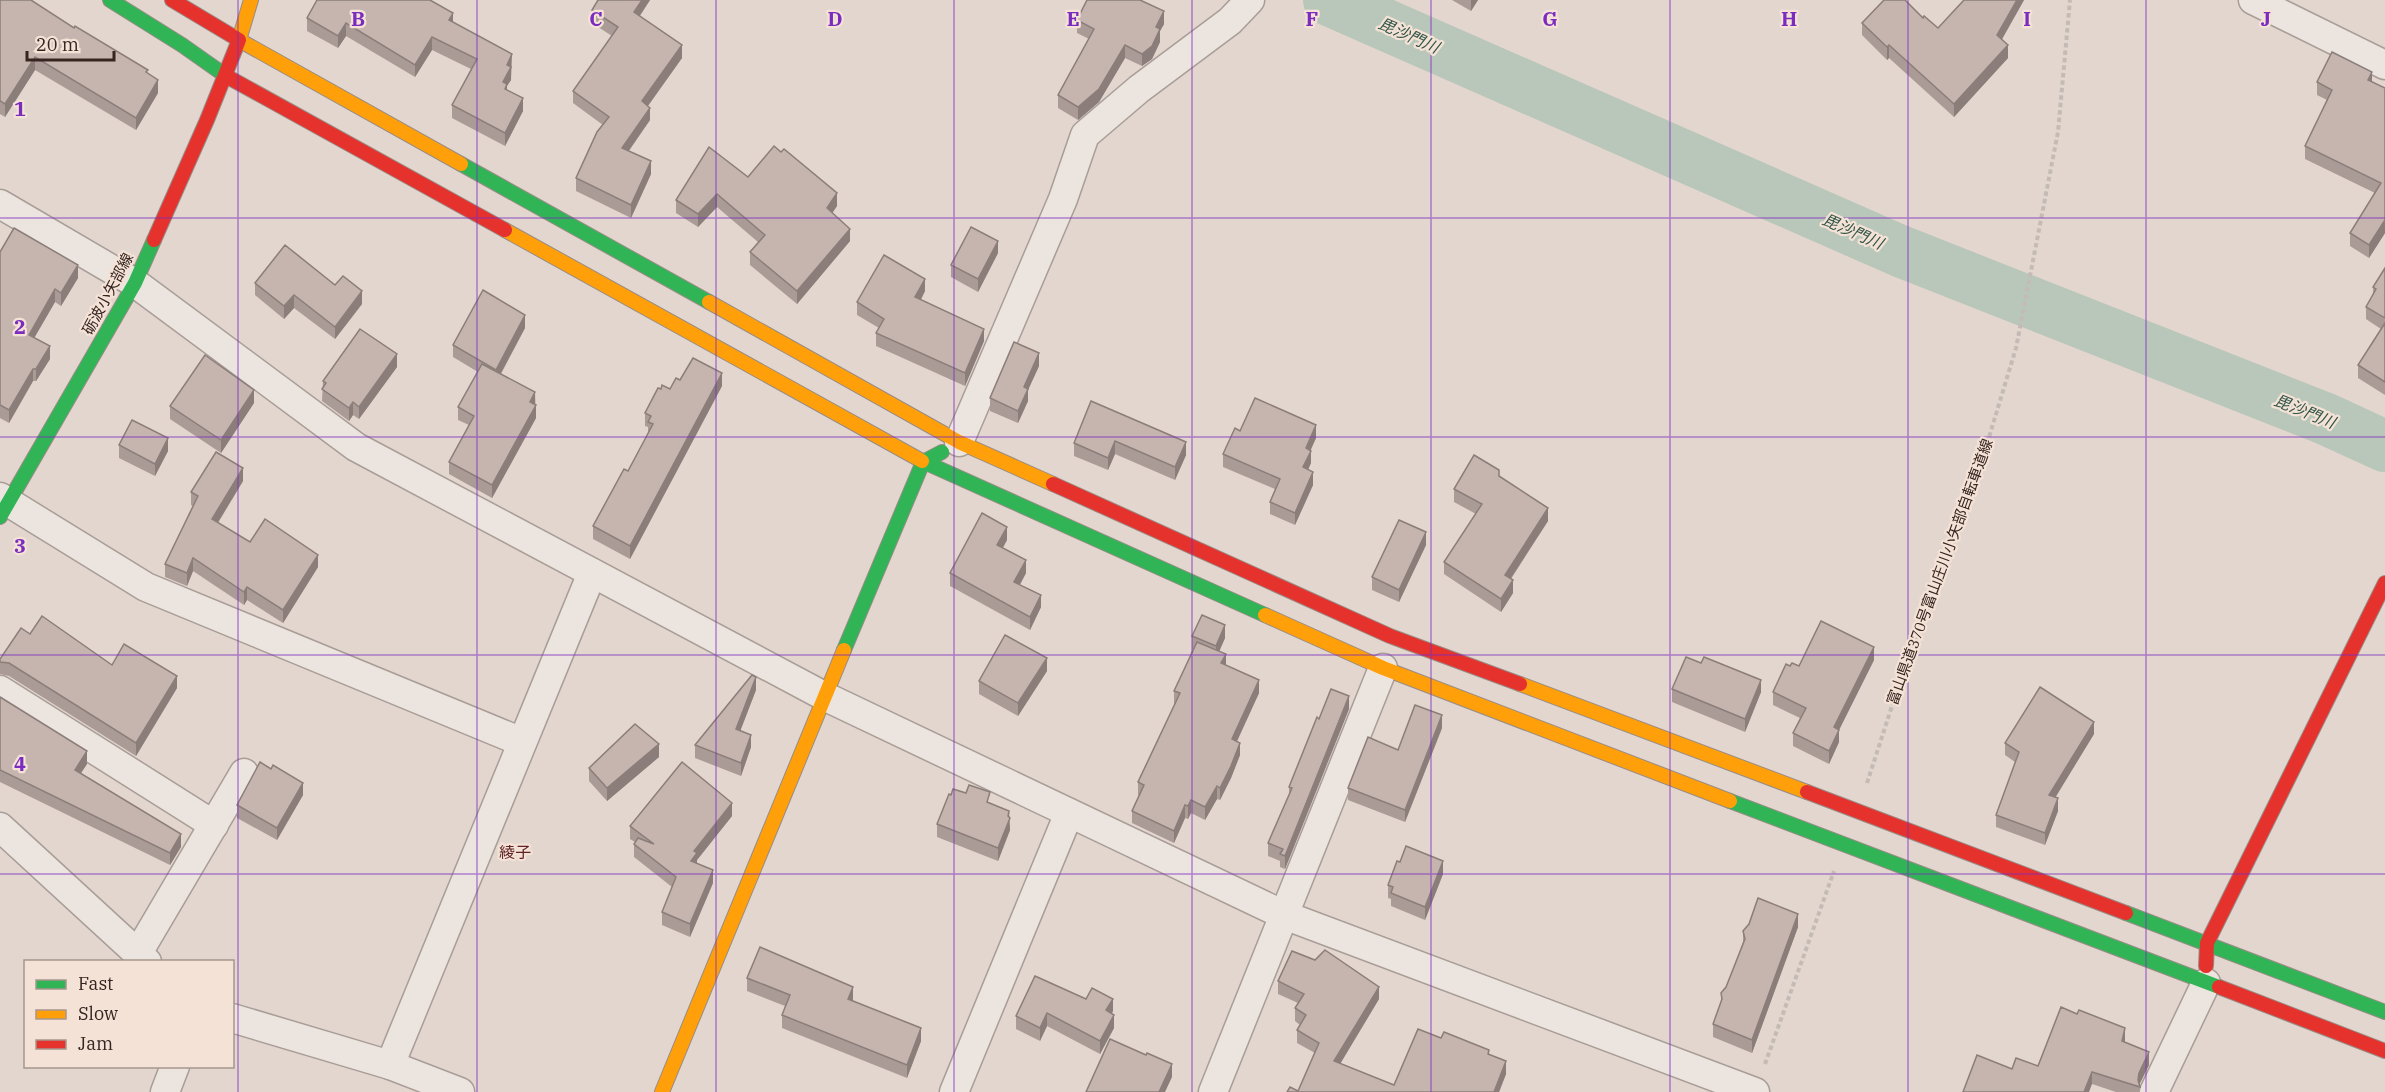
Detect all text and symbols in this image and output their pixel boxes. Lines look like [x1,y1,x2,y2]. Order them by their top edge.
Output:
text: B [351,5,365,32]
text: C [589,5,603,32]
text: D [827,5,843,32]
text: E [1066,5,1080,32]
text: F [1306,5,1318,32]
text: G [1542,5,1558,32]
text: H [1781,5,1797,32]
text: I [2023,5,2031,32]
text: J [2261,5,2271,32]
water label: 毘沙門川 [1376,13,1444,58]
scale bar [27,24,114,62]
text: 20 m [36,33,79,56]
text: 1 [14,95,26,122]
water label: 毘沙門川 [1820,209,1888,254]
street label: 砺波小矢部線 [78,250,137,338]
text: 2 [14,313,26,340]
water label: 毘沙門川 [2272,390,2340,433]
street label: 富山県道370号富山庄川小矢部自転車道線 [1882,436,1997,708]
text: 3 [14,532,26,559]
text: 4 [14,750,26,777]
district label: 綾子 [499,842,531,862]
legend [24,960,234,1068]
text: Fast [78,972,113,995]
text: Slow [78,1002,118,1025]
text: Jam [78,1032,113,1055]

